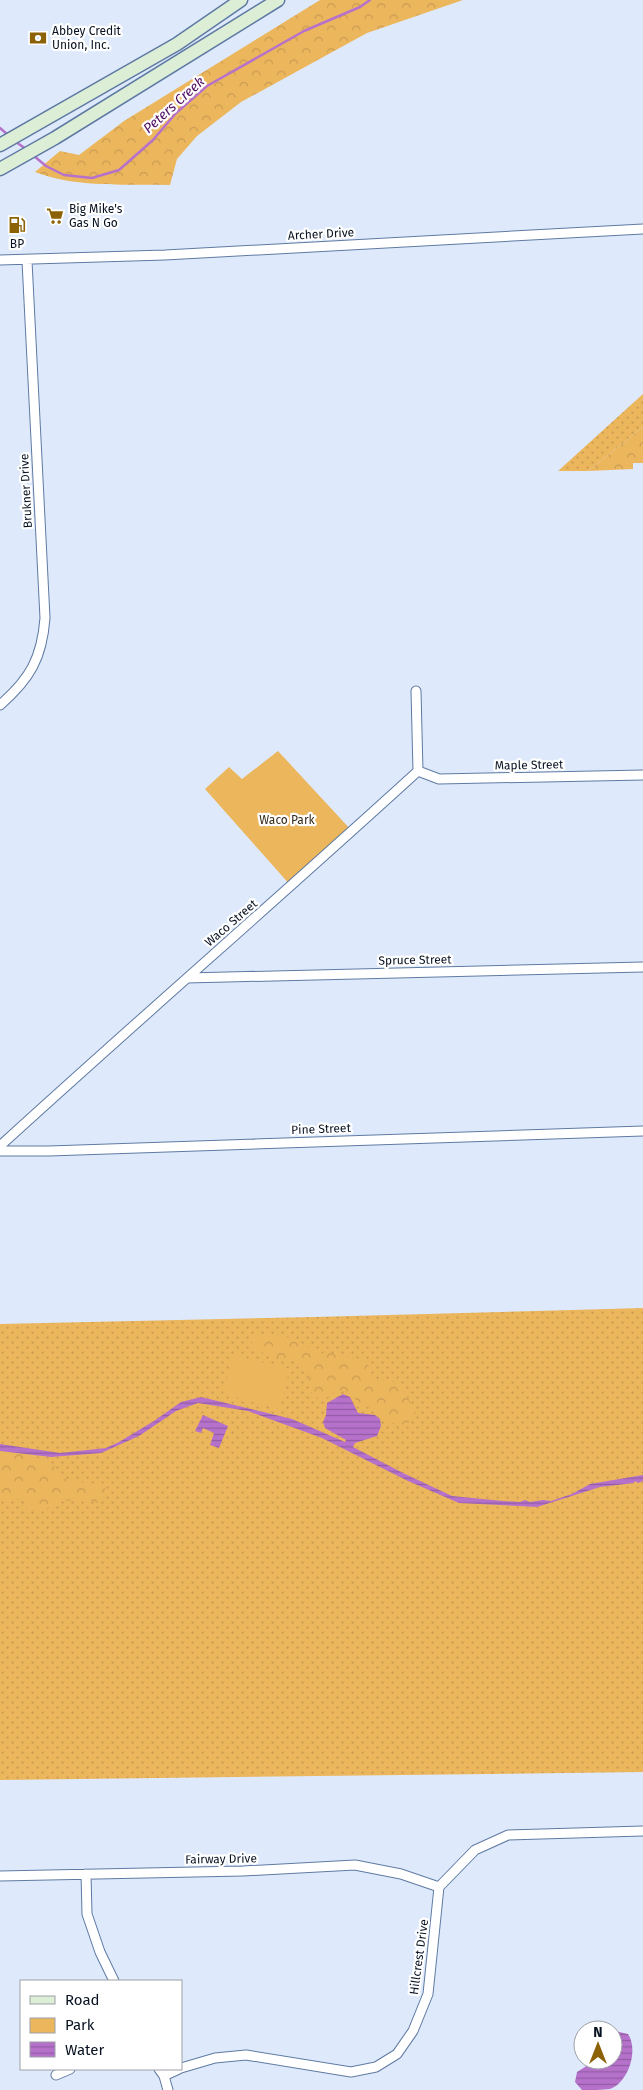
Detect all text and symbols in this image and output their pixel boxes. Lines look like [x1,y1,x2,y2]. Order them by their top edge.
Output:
place label: Abbey Credit Union, Inc. [52,24,122,52]
bank icon: Abbey Credit Union, Inc. [28,28,48,48]
water label: Peters Creek [140,73,208,137]
place label: Big Mike's Gas N Go [69,202,123,230]
supermarket icon: Big Mike's Gas N Go [45,206,65,226]
fuel station icon: BP [7,215,27,235]
street label: Archer Drive [287,225,355,243]
place label: BP [10,237,24,251]
street label: Brukner Drive [17,453,35,529]
street label: Maple Street [495,757,564,773]
park label: Waco Park [259,813,316,827]
street label: Waco Street [202,896,260,949]
street label: Spruce Street [378,952,452,968]
street label: Pine Street [291,1121,352,1137]
street label: Fairway Drive [185,1851,257,1867]
street label: Hillcrest Drive [407,1918,431,1996]
legend [20,1980,182,2070]
text: Road [65,1991,100,2009]
text: Park [65,2016,95,2034]
north arrow [573,2020,623,2070]
text: N [593,2024,603,2041]
text: Water [65,2041,104,2059]

